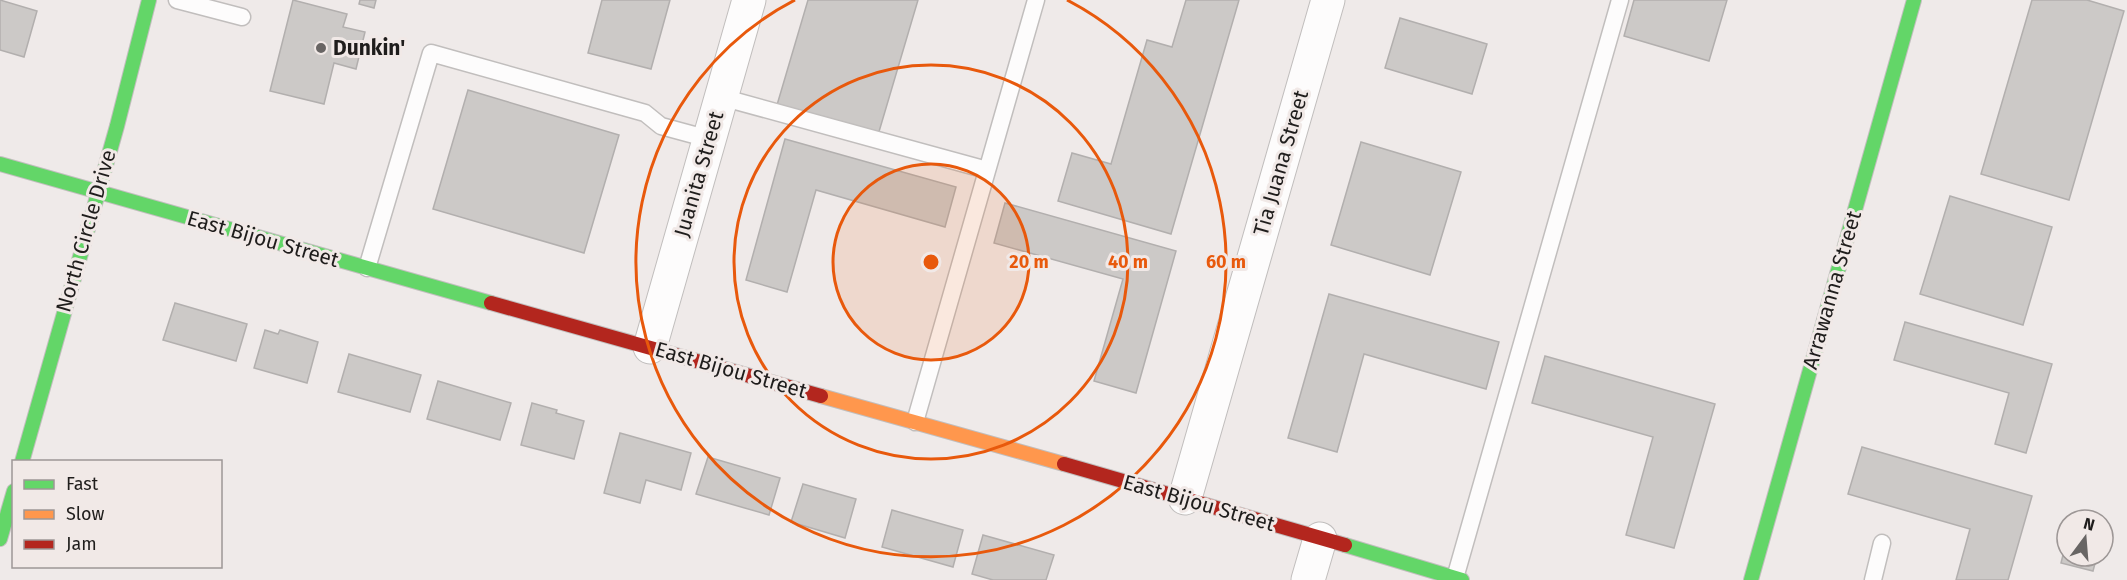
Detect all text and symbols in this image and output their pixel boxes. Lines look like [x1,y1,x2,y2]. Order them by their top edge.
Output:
place label: Dunkin' [333,35,405,61]
marker: Dunkin' [314,41,328,55]
street label: Tia Juana Street [1248,87,1314,239]
street label: Juanita Street [669,108,729,240]
street label: North Circle Drive [50,147,122,315]
street label: East Bijou Street [184,205,342,273]
street label: Arrawanna Street [1797,207,1867,372]
text: 20 m [1009,251,1049,273]
text: 40 m [1108,251,1148,273]
text: 60 m [1206,251,1246,273]
centre of rings [921,252,941,272]
street label: East Bijou Street [652,336,810,404]
legend [12,460,222,568]
street label: East Bijou Street [1120,469,1278,537]
text: Fast [66,473,99,495]
text: Slow [66,503,105,525]
north arrow [2055,508,2115,568]
text: N [2081,513,2097,535]
text: Jam [66,533,97,555]

